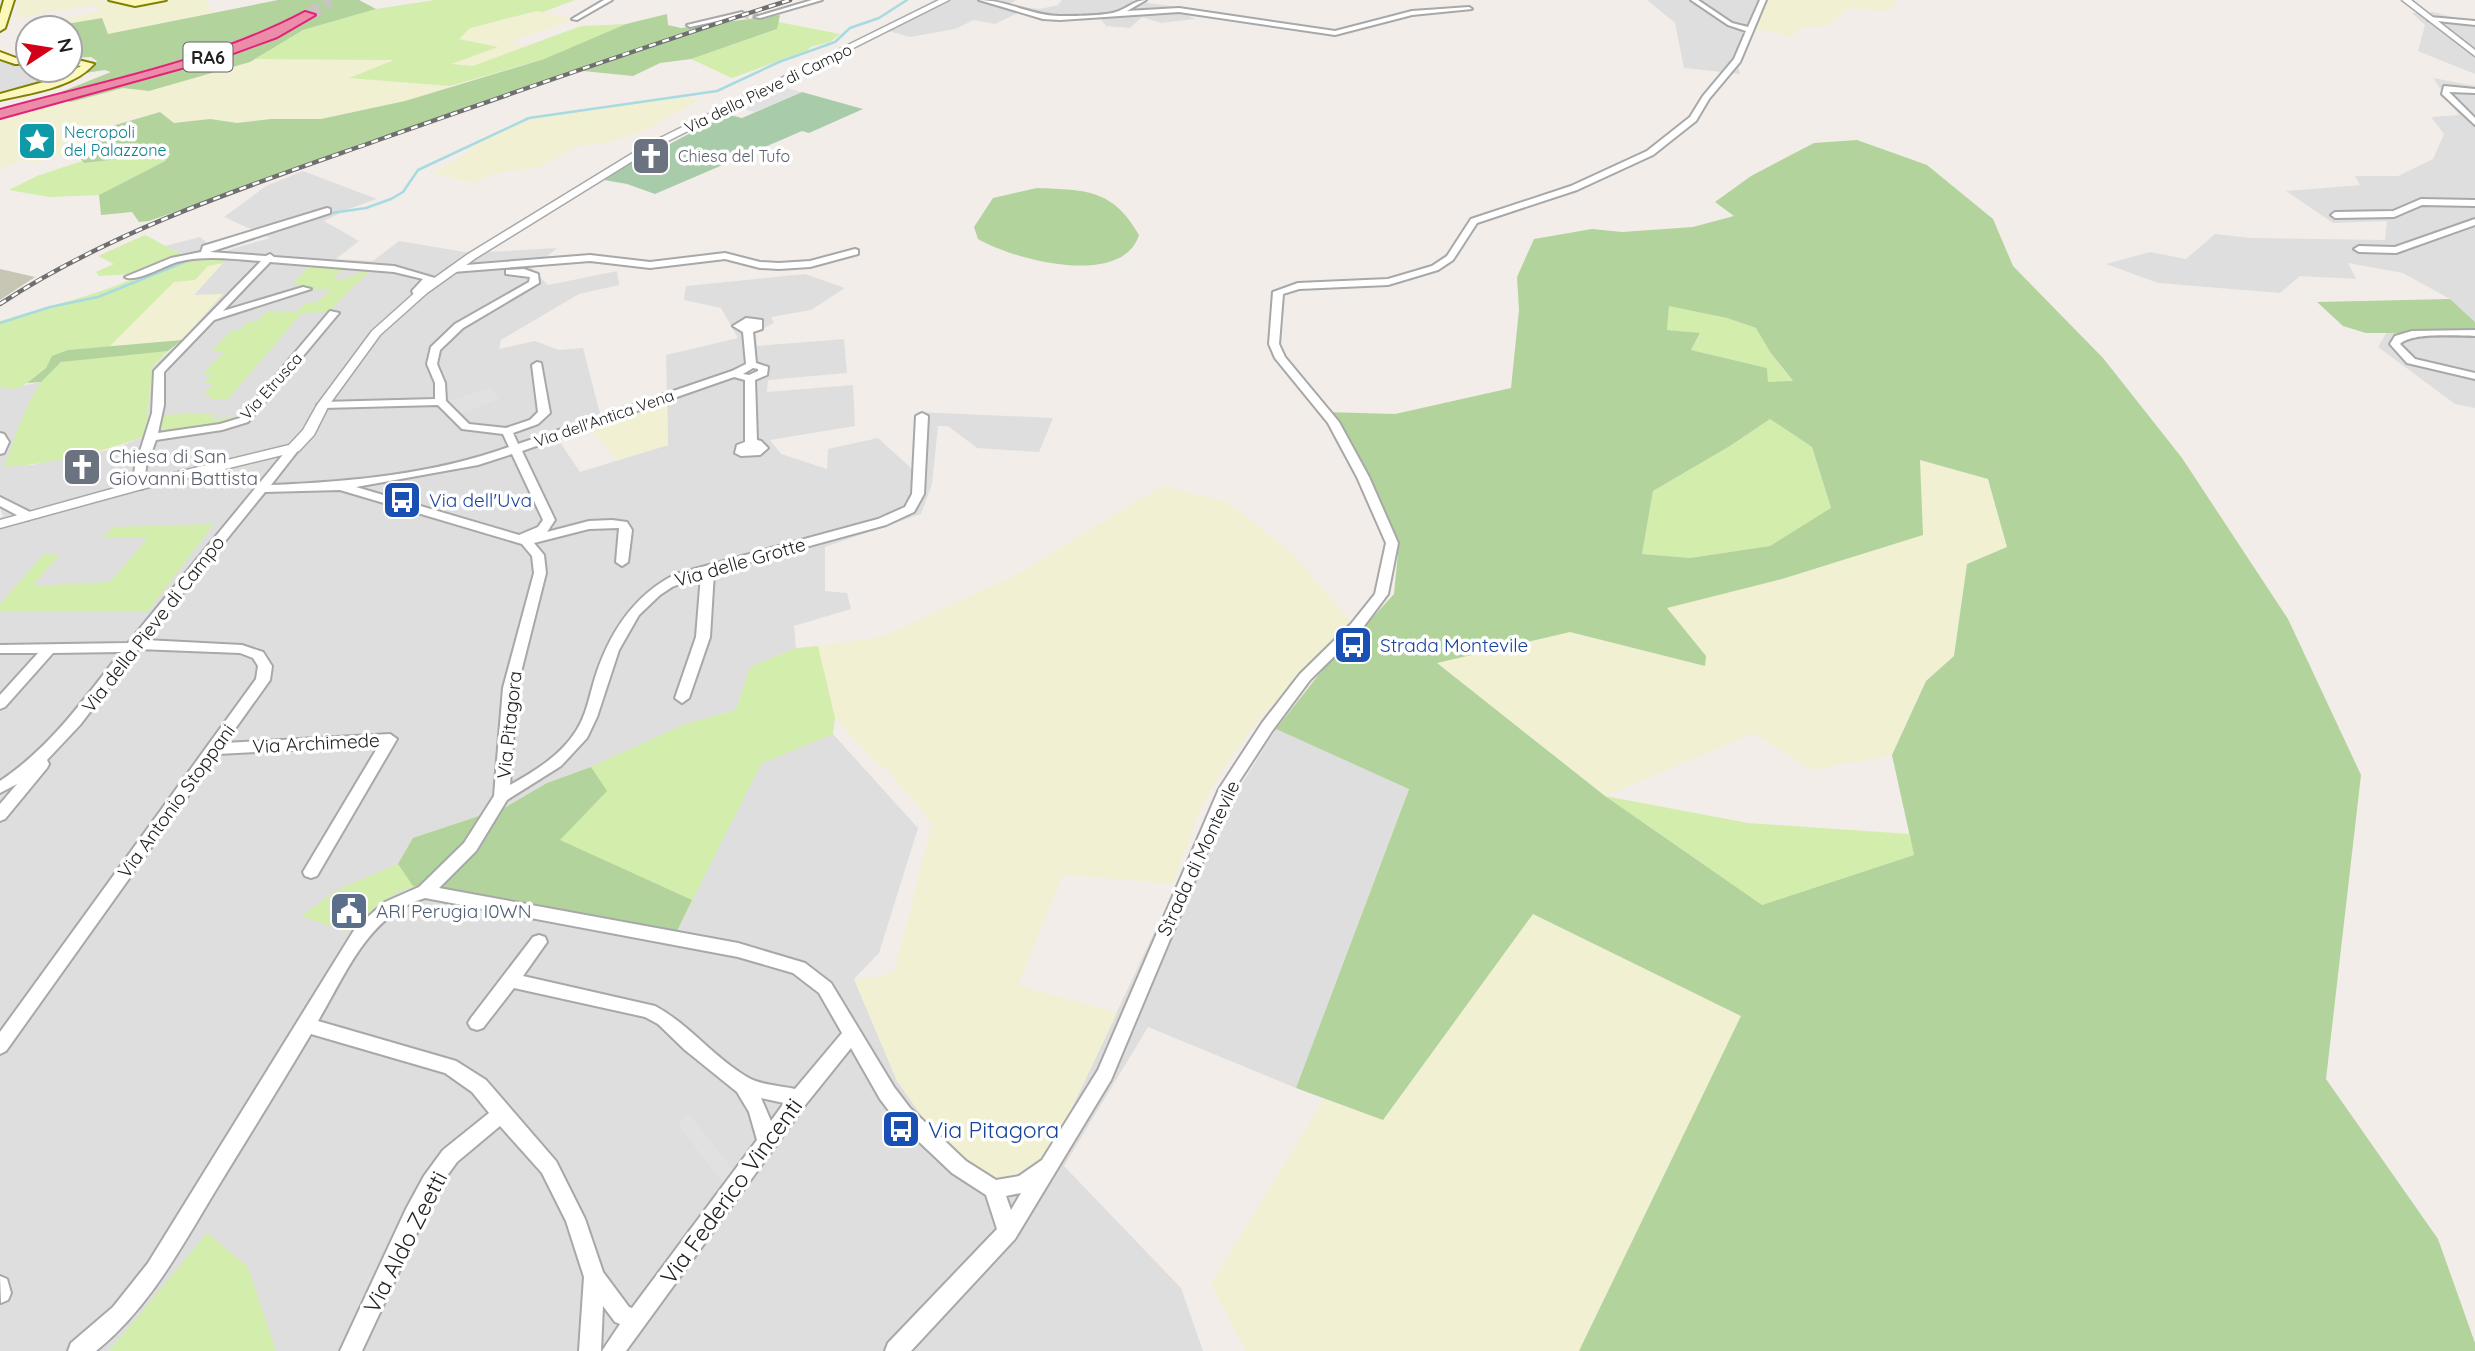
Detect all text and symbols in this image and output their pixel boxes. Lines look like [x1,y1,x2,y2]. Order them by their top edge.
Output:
north arrow [14,14,84,84]
text: N [52,36,79,55]
street label: Via della Pieve di Campo [681,39,855,137]
road number: RA6 [184,42,232,72]
place icon: Necropoli del Palazzone [16,120,58,162]
place label: Necropoli del Palazzone [64,122,166,160]
church icon: Chiesa del Tufo [630,135,672,177]
place label: Chiesa del Tufo [678,146,790,166]
street label: Via Etrusca [236,348,306,424]
street label: Via dell'Antica Vena [532,385,676,451]
place label: Chiesa di San Giovanni Battista [109,444,258,490]
church icon: Chiesa di San Giovanni Battista [61,446,103,488]
bus stop icon: Via dell'Uva [381,479,423,521]
place label: Via dell'Uva [429,488,532,512]
street label: Via della Pieve di Campo [76,531,230,717]
street label: Via delle Grotte [672,532,808,592]
bus stop icon: Strada Montevile [1332,624,1374,666]
place label: Strada Montevile [1380,633,1528,657]
street label: Via Pitagora [491,670,527,780]
street label: Via Antonio Stoppani [112,719,240,883]
street label: Via Archimede [252,728,380,758]
street label: Strada di Montevile [1151,776,1245,940]
public building icon: ARI Perugia I0WN [328,890,370,932]
place label: ARI Perugia I0WN [376,899,532,923]
street label: Via Federico Vincenti [654,1092,808,1290]
bus stop icon: Via Pitagora [880,1108,922,1150]
place label: Via Pitagora [928,1115,1059,1144]
street label: Via Aldo Zeetti [357,1166,453,1318]

